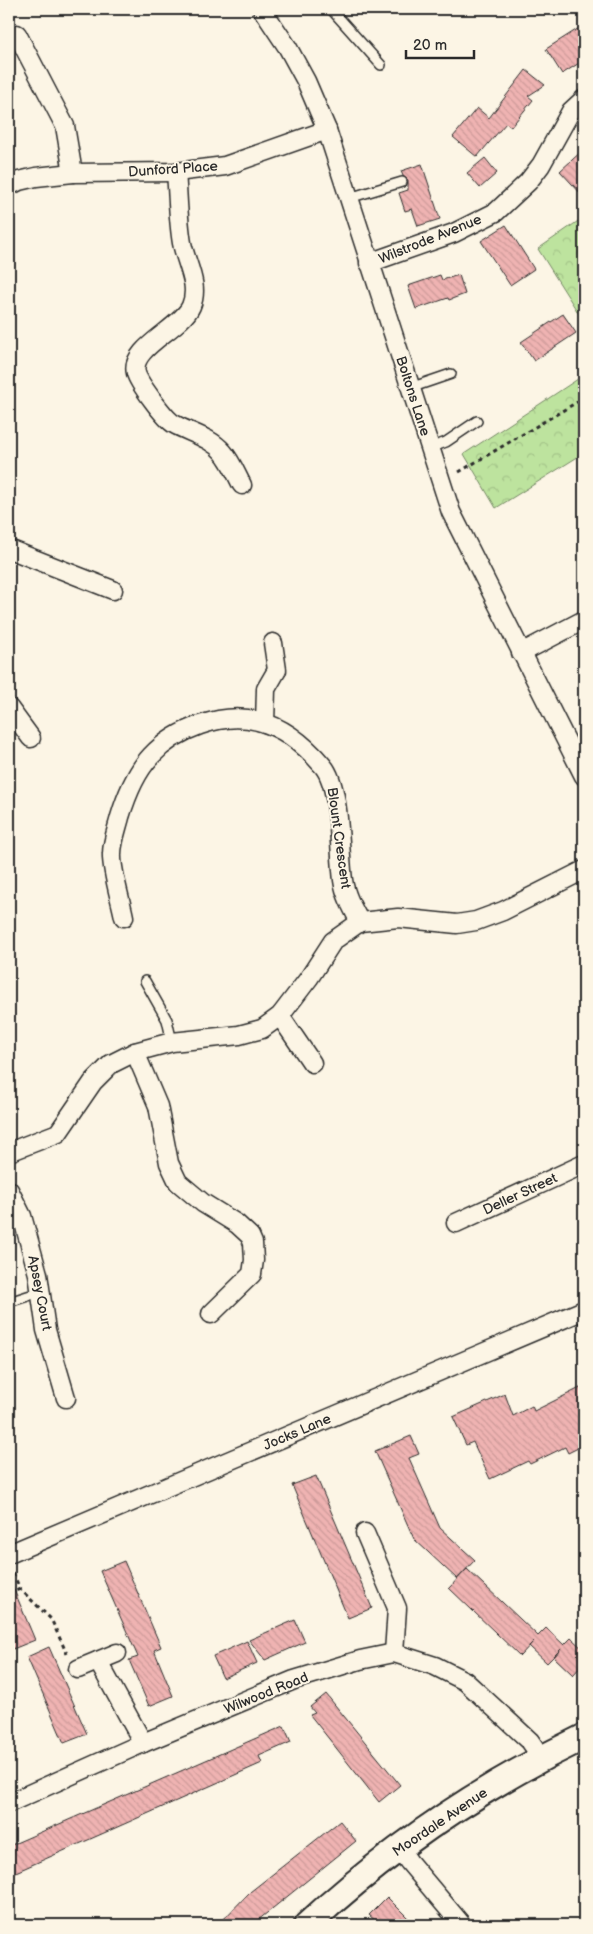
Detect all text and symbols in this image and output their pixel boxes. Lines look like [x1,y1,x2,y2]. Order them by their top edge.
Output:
scale bar [406,28,473,60]
text: 20 m [413,36,447,55]
street label: Dunford Place [128,157,218,181]
street label: Wilstrode Avenue [376,211,484,267]
street label: Boltons Lane [392,354,434,438]
street label: Blount Crescent [323,786,355,890]
street label: Deller Street [480,1169,560,1219]
street label: Apsey Court [24,1254,56,1333]
street label: Jocks Lane [261,1410,333,1454]
street label: Wilwood Road [221,1668,311,1718]
street label: Moordale Avenue [389,1784,491,1860]

